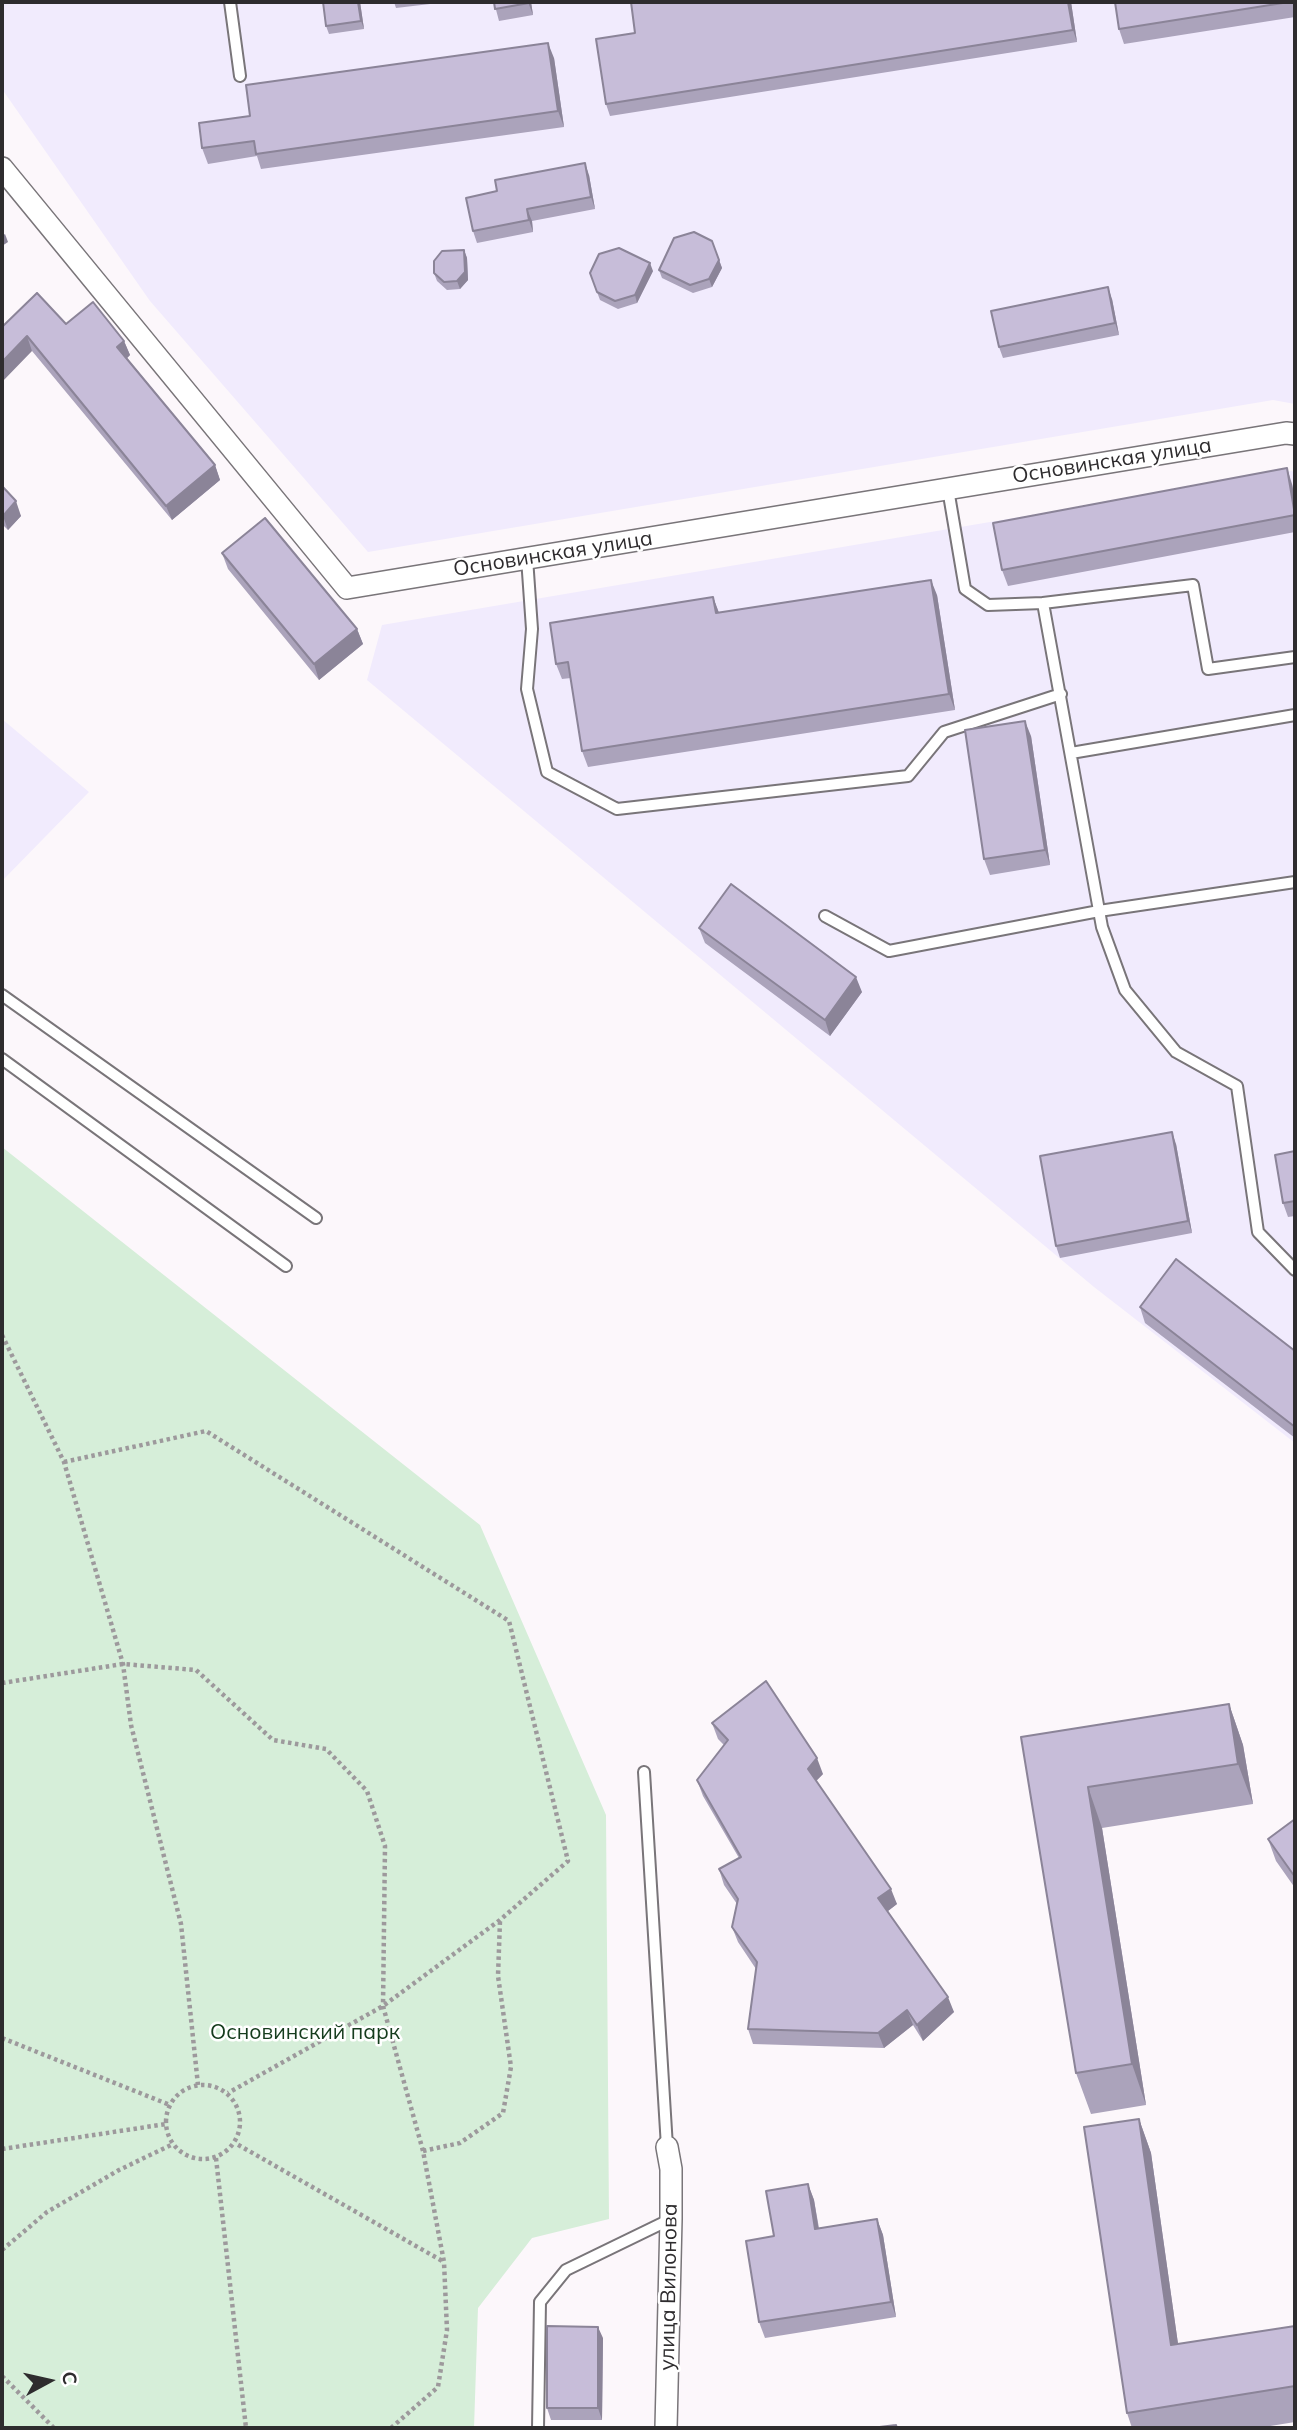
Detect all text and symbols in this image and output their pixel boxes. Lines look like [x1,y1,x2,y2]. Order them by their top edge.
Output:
street label: Основинская улица [1011,433,1213,489]
street label: Основинская улица [452,526,654,582]
park label: Основинский парк [210,2020,400,2046]
street label: улица Вилонова [655,2203,683,2371]
north arrow [14,2346,84,2416]
text: С [57,2370,83,2386]

